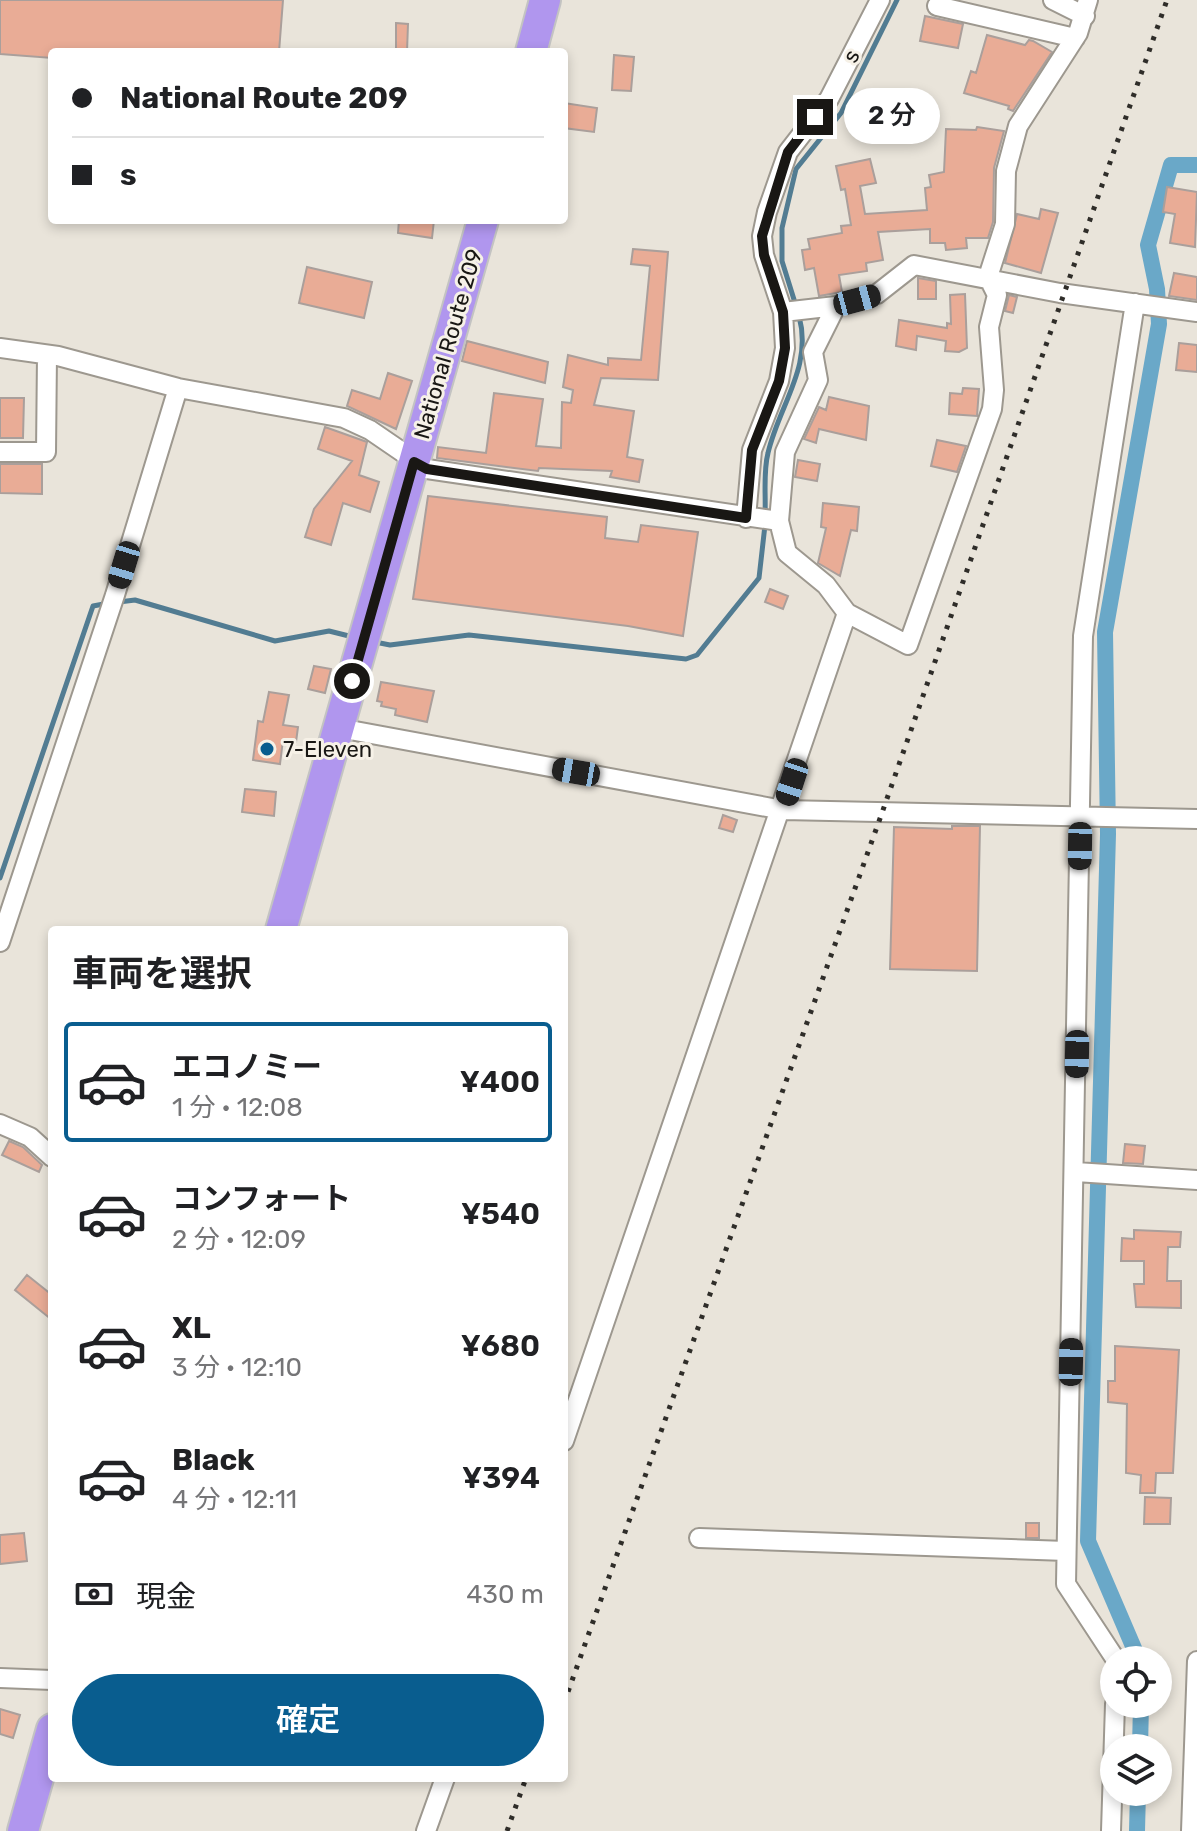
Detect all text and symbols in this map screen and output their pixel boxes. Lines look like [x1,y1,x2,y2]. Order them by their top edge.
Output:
street label: s [836,45,866,67]
text: National Route 209 [120,80,407,116]
callout: 2 分 [843,89,939,145]
route end [797,99,833,135]
text: 2 分 [868,100,916,131]
text: s [120,157,137,193]
street label: National Route 209 [408,246,488,442]
car [831,282,883,318]
car [106,539,142,591]
route start [334,663,370,699]
place label: 7-Eleven [283,736,372,763]
marker: 7-Eleven [258,740,276,758]
car [773,755,811,809]
car [550,756,602,788]
car [1068,822,1092,870]
text: 車両を選択 [72,952,252,995]
car [1065,1030,1089,1078]
icon: car [76,1046,148,1118]
text: エコノミー [172,1049,322,1085]
text: ¥400 [460,1064,540,1100]
text: 1 分 · 12:08 [172,1092,303,1123]
icon: car [76,1178,148,1250]
text: コンフォート [172,1181,351,1217]
text: ¥540 [461,1196,540,1232]
text: 2 分 · 12:09 [172,1224,306,1255]
icon: car [76,1310,148,1382]
text: XL [172,1310,211,1346]
text: ¥680 [461,1328,540,1364]
car [1059,1338,1083,1386]
text: 3 分 · 12:10 [172,1352,302,1383]
icon: car [76,1442,148,1514]
text: Black [172,1442,255,1478]
text: ¥394 [462,1460,540,1496]
text: 4 分 · 12:11 [172,1484,297,1515]
icon: cash [72,1572,116,1616]
text: 現金 [136,1579,196,1615]
text: 430 m [466,1579,544,1610]
map controls [1100,1646,1172,1806]
button: locate [1100,1646,1172,1718]
button: 確定 [72,1674,544,1766]
button: layers [1100,1734,1172,1806]

